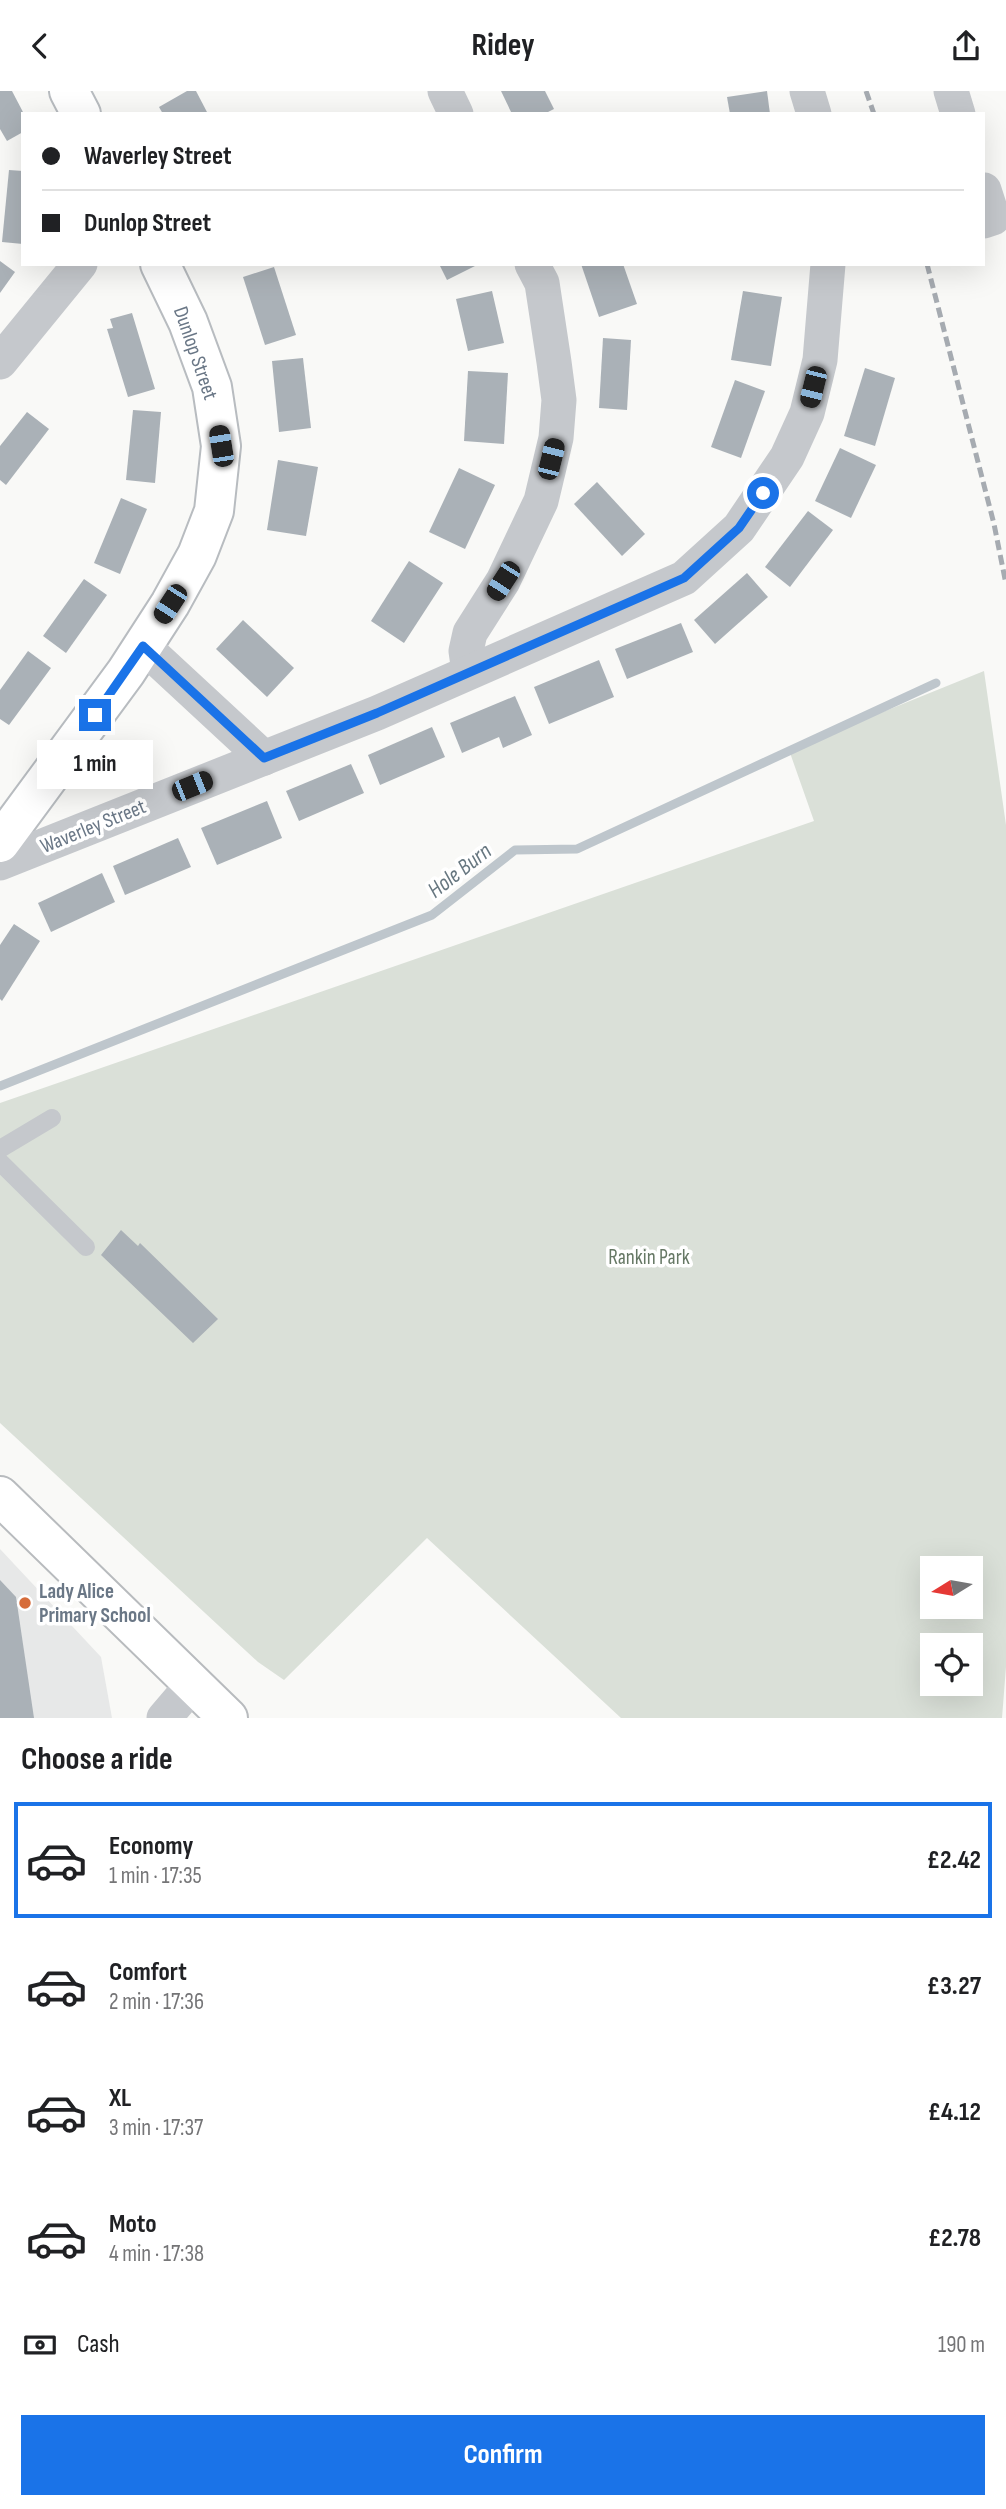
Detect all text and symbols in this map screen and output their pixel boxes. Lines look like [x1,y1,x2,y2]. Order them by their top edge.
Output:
text: Ridey [472,26,534,65]
icon: back [21,27,59,65]
icon: share [947,27,985,65]
text: Waverley Street [84,141,232,172]
text: Dunlop Street [84,208,211,239]
street label: Dunlop Street [168,303,223,403]
car [798,364,829,410]
car [208,424,235,468]
car [536,436,567,482]
route start [747,477,779,509]
car [483,558,524,604]
car [150,581,191,627]
route end [79,699,111,731]
callout: 1 min [37,739,153,789]
text: 1 min [74,750,116,778]
car [169,768,216,804]
street label: Waverley Street [37,794,150,859]
water label: Hole Burn [422,837,497,904]
park label: Rankin Park [608,1245,690,1270]
north arrow [920,1556,984,1619]
map controls [920,1556,983,1696]
place label: Lady Alice Primary School [39,1579,151,1628]
marker: Lady Alice Primary School [17,1595,33,1611]
button: locate [920,1633,983,1696]
text: Choose a ride [21,1740,173,1779]
icon: car [25,1829,88,1892]
text: Economy [109,1831,193,1862]
text: £2.42 [927,1845,981,1876]
text: 1 min · 17:35 [109,1862,202,1890]
icon: car [25,1955,88,2018]
text: Comfort [109,1957,187,1988]
text: £3.27 [927,1971,981,2002]
text: 2 min · 17:36 [109,1988,204,2016]
icon: car [25,2081,88,2144]
text: XL [109,2083,131,2114]
text: £4.12 [928,2097,981,2128]
text: 3 min · 17:37 [109,2114,203,2142]
icon: car [25,2207,88,2270]
text: Moto [109,2209,157,2240]
text: £2.78 [928,2223,981,2254]
text: 4 min · 17:38 [109,2240,204,2268]
icon: cash [21,2326,59,2364]
text: Cash [77,2329,120,2360]
text: 190 m [938,2331,985,2359]
button: Confirm [21,2415,985,2495]

